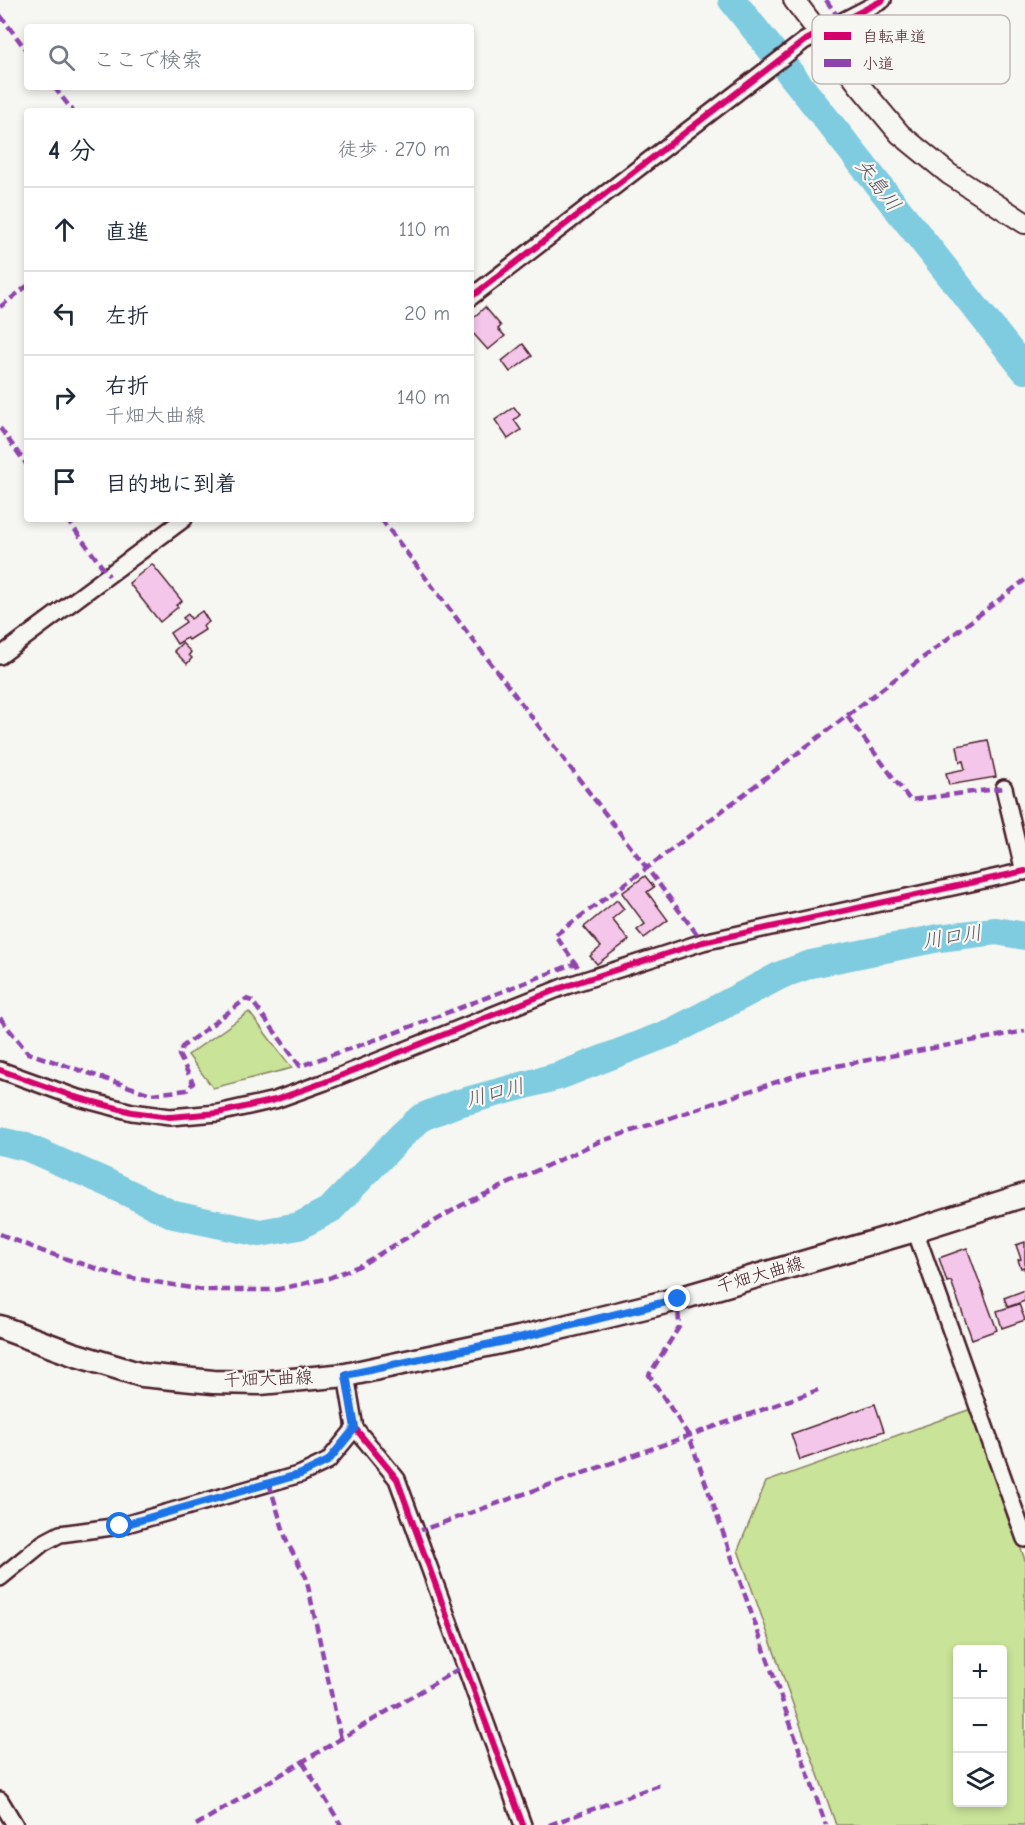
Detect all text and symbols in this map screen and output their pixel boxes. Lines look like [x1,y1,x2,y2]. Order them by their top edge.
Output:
legend [812,15,1010,84]
search box [24,24,474,90]
text: 自転車道 [862,28,926,46]
icon: search [45,41,78,74]
text: ここで検索 [93,47,203,73]
text: 小道 [862,55,894,73]
text: 4 分 [48,136,95,166]
text: 徒歩 · 270 m [338,138,450,161]
water label: 矢島川 [850,154,906,216]
icon: ahead [48,213,81,246]
text: 110 m [399,218,450,241]
text: 直進 [105,219,149,245]
icon: left [48,297,81,330]
text: 20 m [404,302,450,325]
text: 左折 [105,303,149,329]
text: 右折 [105,373,149,399]
icon: right [48,381,81,414]
text: 140 m [397,386,450,409]
text: 千畑大曲線 [105,404,205,427]
icon: arrive [48,465,81,498]
text: 目的地に到着 [105,471,237,497]
water label: 川口川 [921,921,983,953]
water label: 川口川 [463,1074,527,1112]
street label: 千畑大曲線 [714,1253,806,1297]
route end [664,1285,690,1311]
street label: 千畑大曲線 [223,1367,313,1391]
route start [106,1512,132,1538]
map controls [953,1645,1007,1807]
button: + [953,1645,1007,1699]
button: − [953,1699,1007,1753]
button: layers [953,1753,1007,1807]

